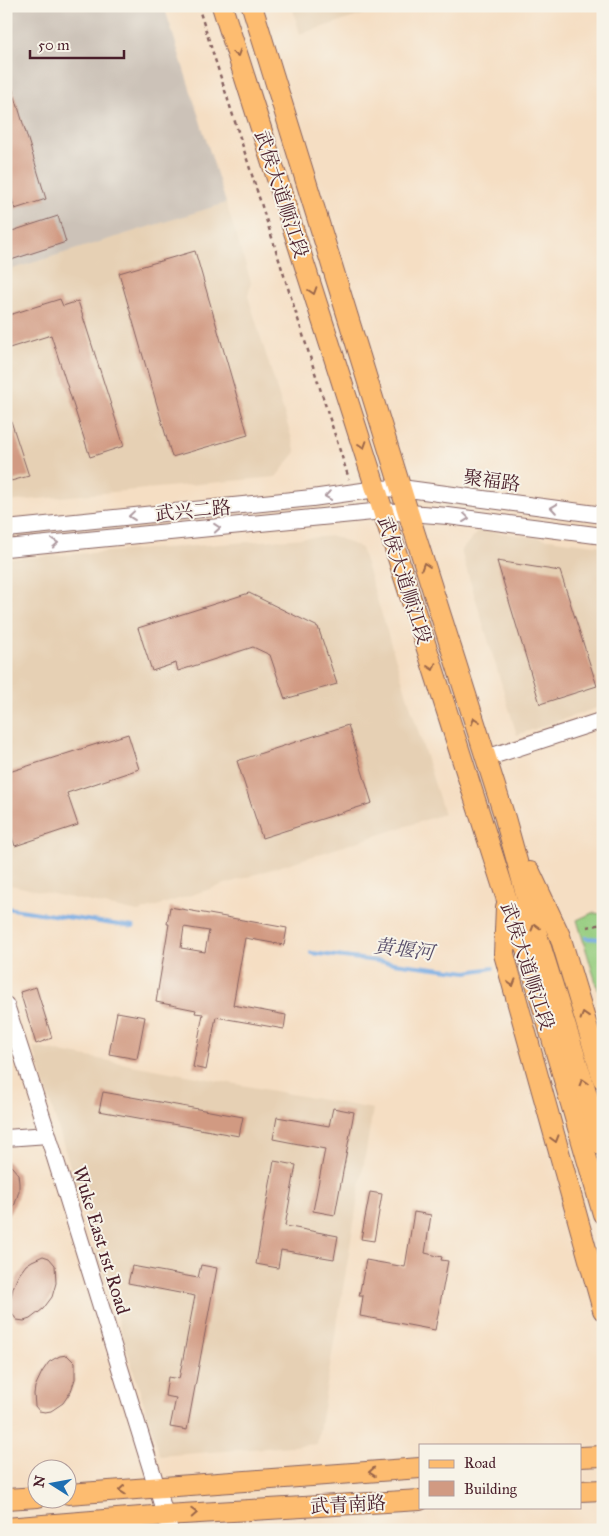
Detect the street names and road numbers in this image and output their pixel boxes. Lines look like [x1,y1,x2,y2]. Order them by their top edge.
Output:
street label: 武侯大道顺江段 [250,127,313,261]
street label: 聚福路 [462,465,522,496]
street label: 武兴二路 [154,496,232,525]
street label: 武侯大道顺江段 [373,513,436,647]
street label: 武侯大道顺江段 [496,899,559,1033]
street label: Wuke East 1st Road [68,1163,135,1317]
street label: 武青南路 [309,1491,387,1518]

